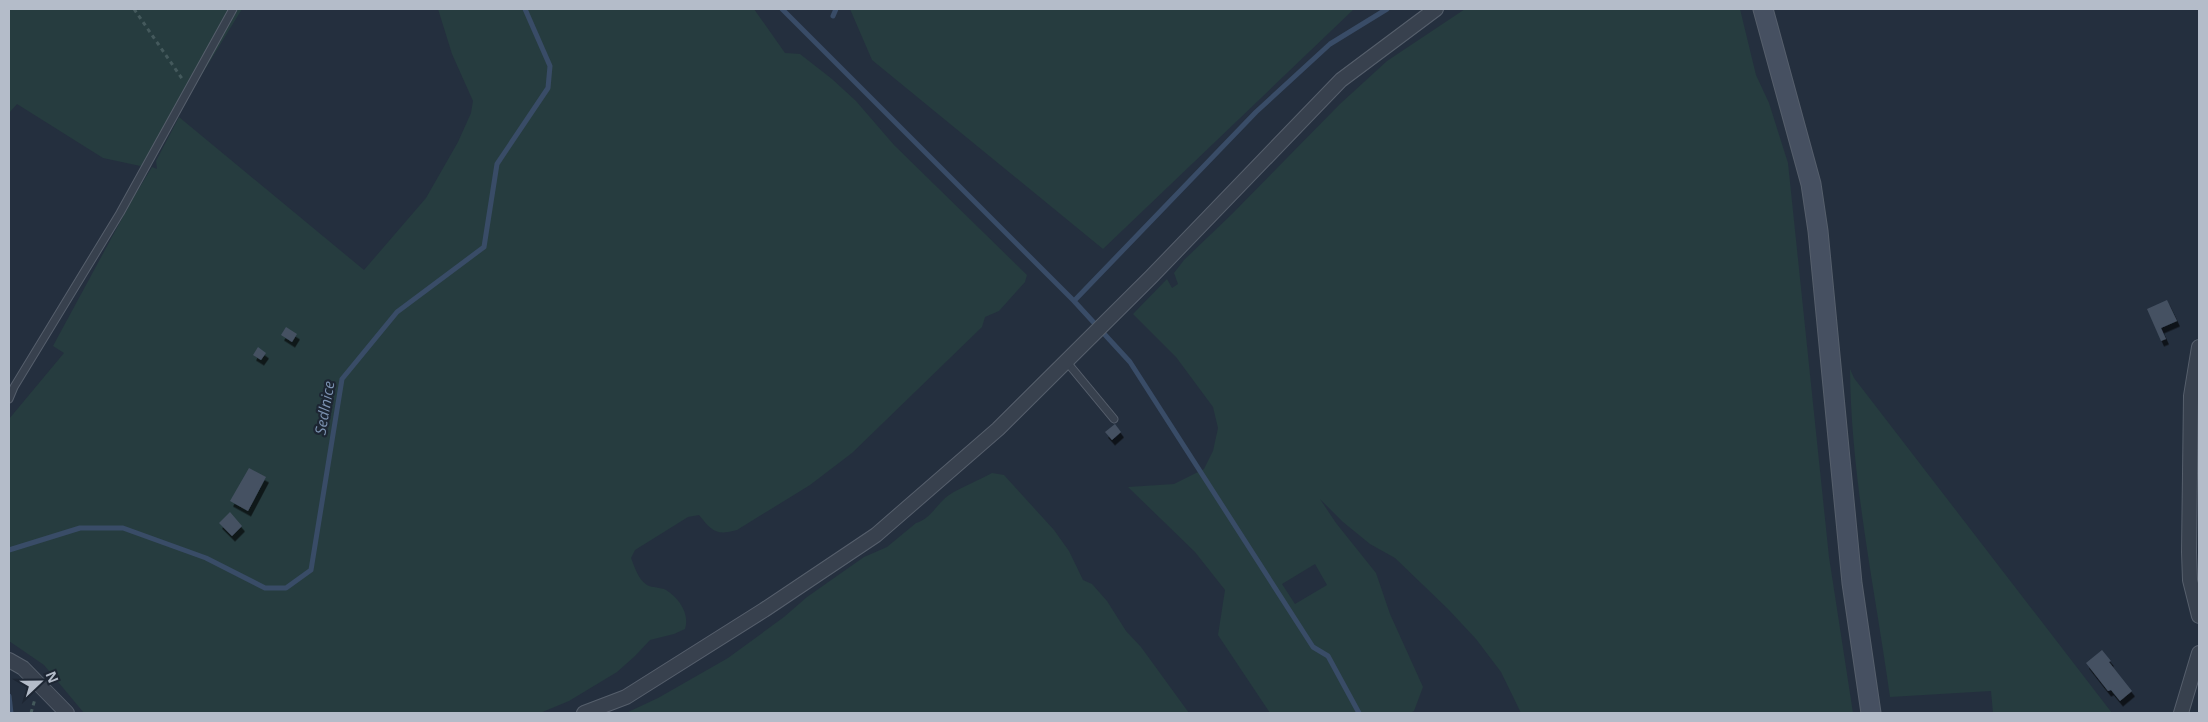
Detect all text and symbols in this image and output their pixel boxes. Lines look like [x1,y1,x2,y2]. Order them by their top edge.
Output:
water label: Sedlnice [309,379,339,436]
north arrow [15,657,65,707]
text: N [42,668,63,686]

